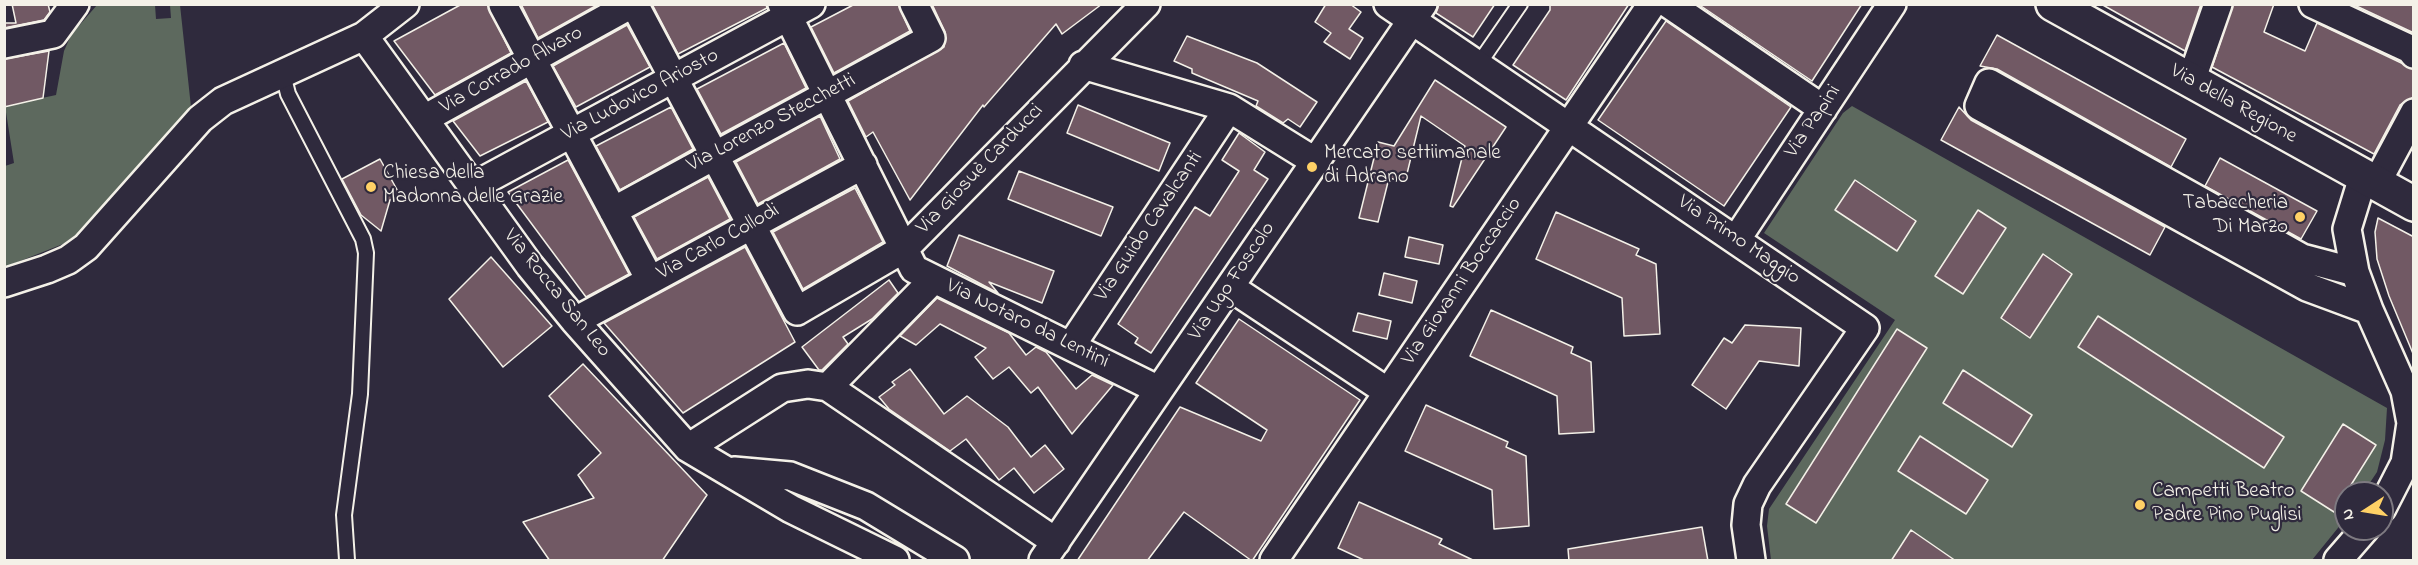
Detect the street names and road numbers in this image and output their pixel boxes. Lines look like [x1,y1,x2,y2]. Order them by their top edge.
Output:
street label: Via Corrado Alvaro [436,21,588,121]
street label: Via Ludovico Ariosto [558,44,724,148]
street label: Via della Regione [2165,60,2301,150]
street label: Via Lorenzo Stecchetti [683,69,861,179]
street label: Via Papini [1780,81,1848,163]
street label: Via Giosuè Carducci [912,99,1050,241]
street label: Via Guido Cavalcanti [1090,147,1210,307]
street label: Via Primo Maggio [1672,191,1804,291]
street label: Via Giovanni Boccaccio [1398,193,1528,371]
street label: Via Carlo Collodi [654,199,784,287]
street label: Via Ugo Foscolo [1184,218,1282,346]
street label: Via Rocca San Leo [497,225,615,363]
street label: Via Notaro da Lentini [941,275,1113,375]

